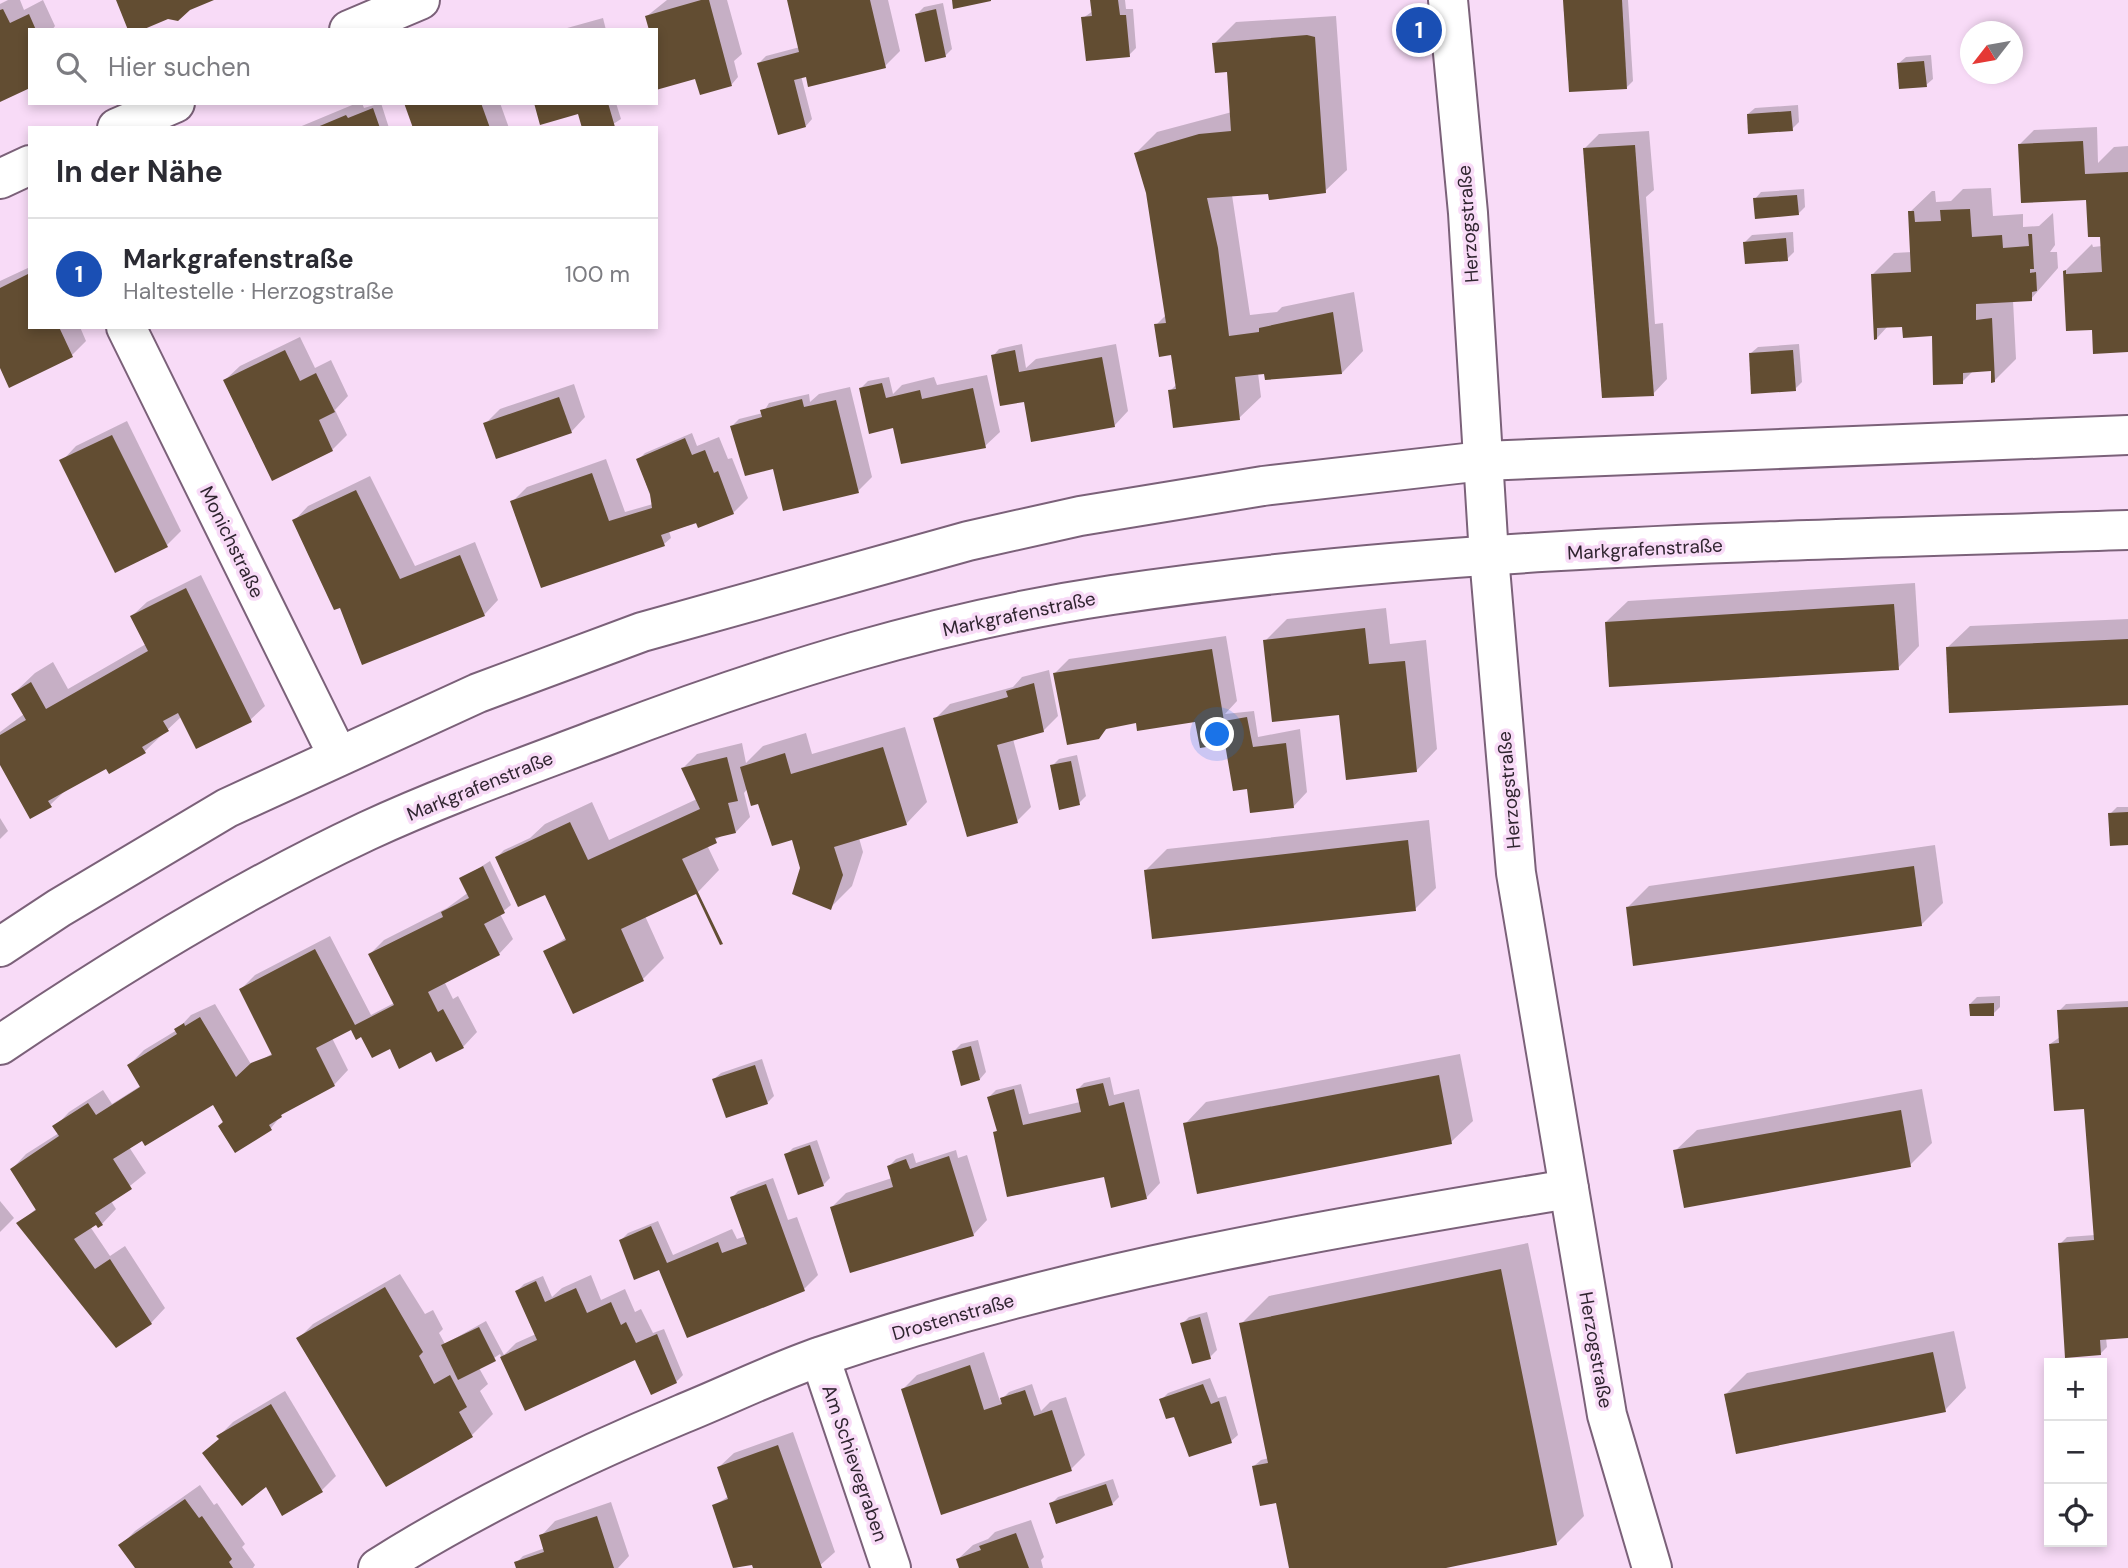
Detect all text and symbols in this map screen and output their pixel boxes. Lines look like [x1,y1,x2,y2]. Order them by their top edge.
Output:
pin: 1 [1396,4,1442,56]
north arrow [1960,21,2023,84]
search box [28,28,658,105]
icon: search [52,48,90,86]
text: Hier suchen [108,50,251,84]
text: In der Nähe [56,152,223,191]
street label: Herzogstraße [1451,164,1485,284]
text: Markgrafenstraße [123,242,354,276]
text: 1 [75,259,83,289]
text: 100 m [565,259,630,289]
text: Haltestelle · Herzogstraße [123,276,394,306]
street label: Monichstraße [194,482,270,602]
street label: Markgrafenstraße [1567,532,1723,566]
street label: Markgrafenstraße [940,586,1098,642]
your location [1200,717,1234,751]
street label: Herzogstraße [1491,730,1527,850]
street label: Markgrafenstraße [403,745,557,827]
street label: Drostenstraße [889,1288,1017,1346]
street label: Herzogstraße [1573,1290,1619,1410]
map controls [2044,1358,2107,1547]
button: + [2044,1358,2107,1421]
street label: Am Schievegraben [816,1381,894,1545]
button: − [2044,1421,2107,1484]
button: locate [2044,1484,2107,1547]

